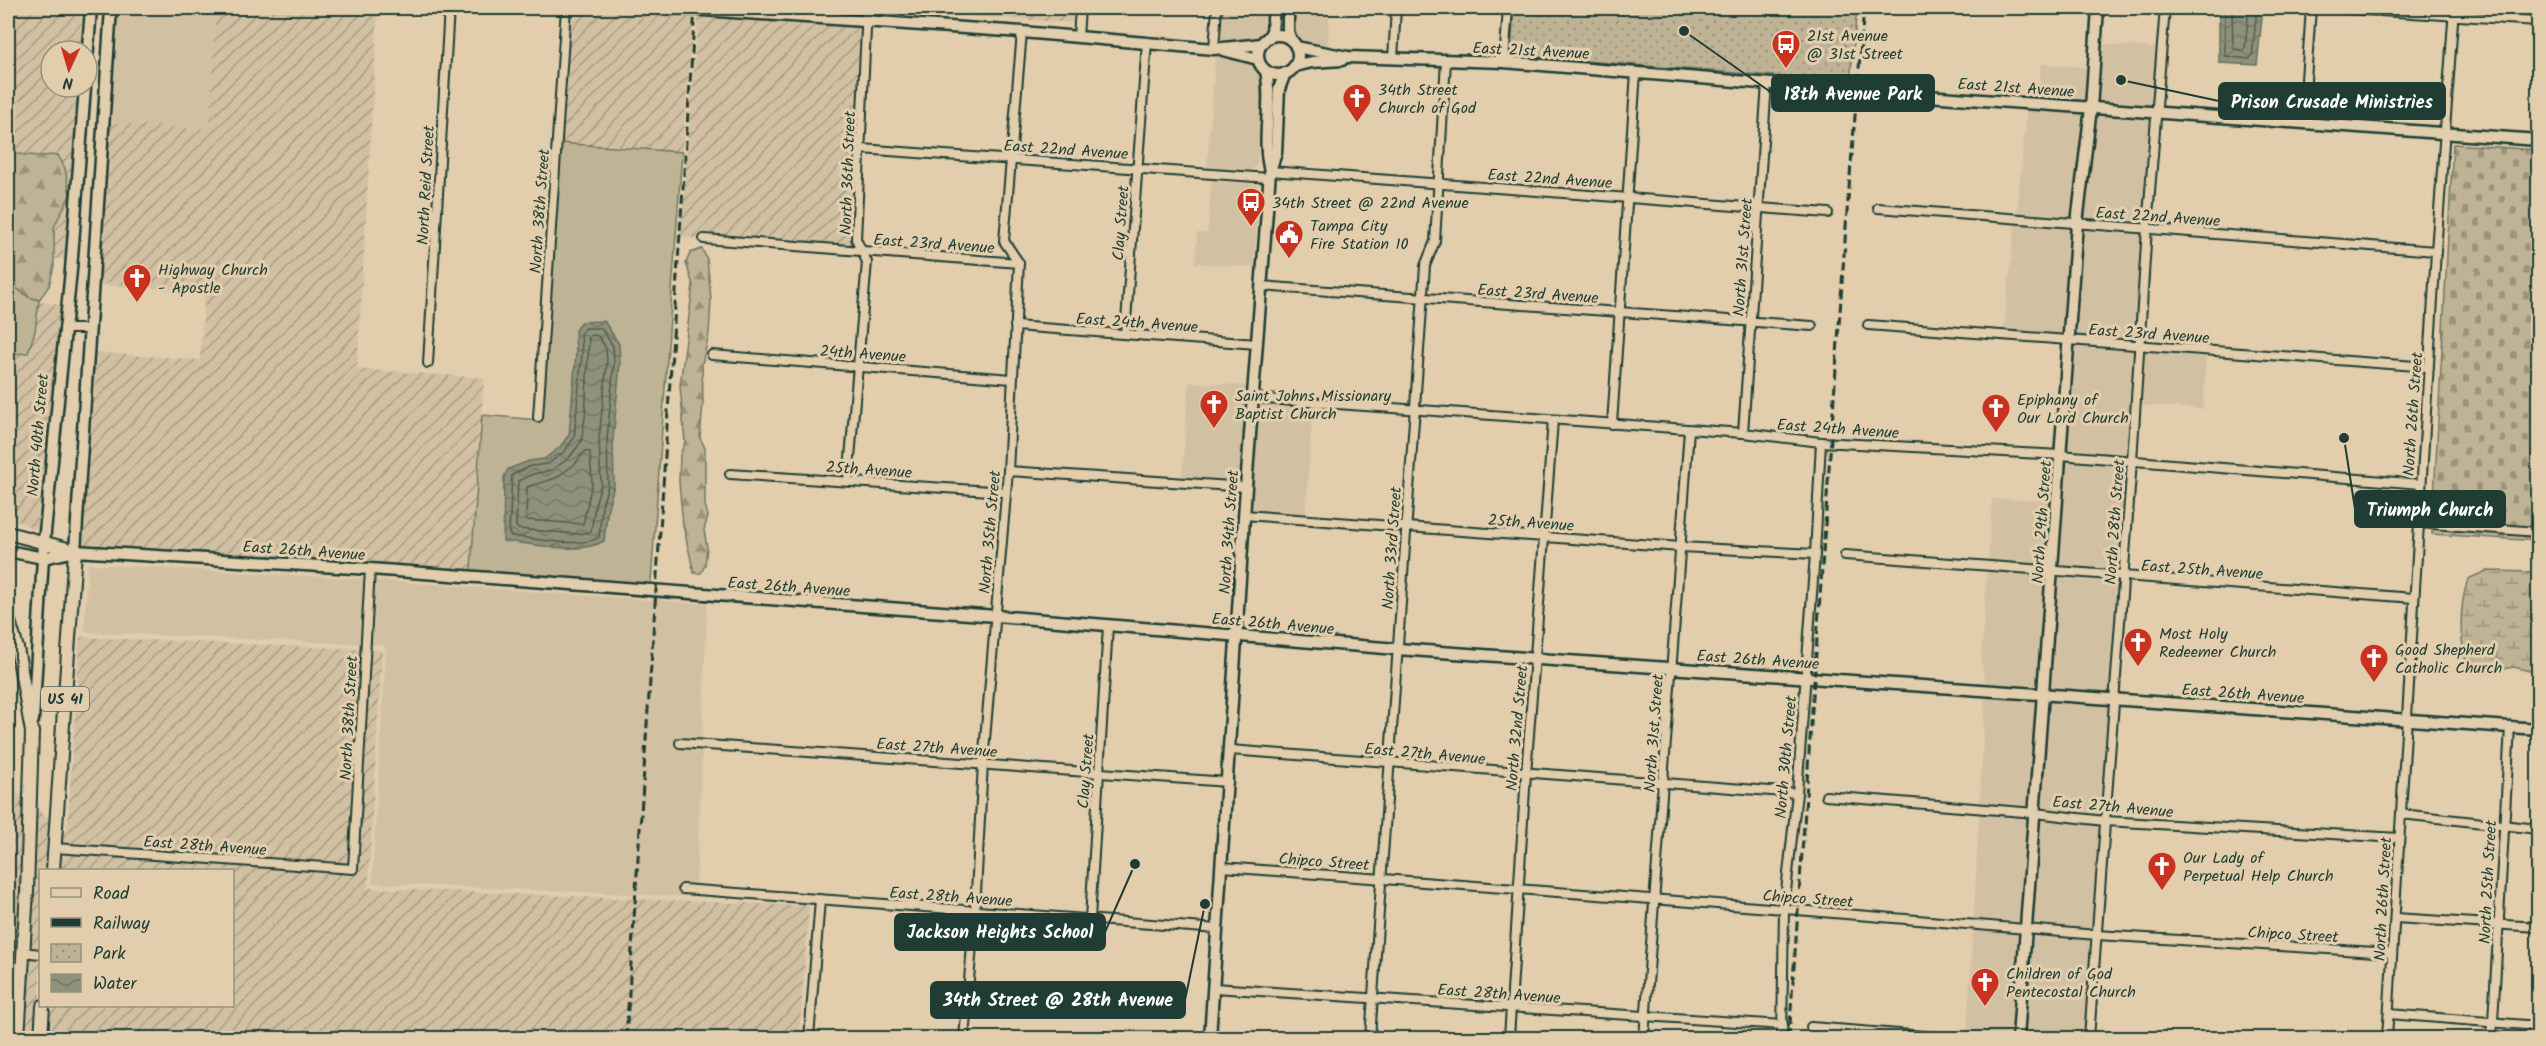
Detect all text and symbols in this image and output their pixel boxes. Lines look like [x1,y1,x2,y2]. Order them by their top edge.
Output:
place label: 21st Avenue @ 31st Street [1807,24,1904,67]
bus stop icon: 21st Avenue @ 31st Street [1770,28,1802,70]
street label: East 21st Avenue [1472,36,1590,67]
north arrow [39,39,99,99]
text: N [62,70,74,95]
street label: East 21st Avenue [1957,72,2075,105]
callout: 18th Avenue Park [1772,75,1934,111]
place label: 34th Street Church of God [1378,78,1477,121]
text: 18th Avenue Park [1784,81,1923,110]
church icon: 34th Street Church of God [1341,82,1373,124]
callout: Prison Crusade Ministries [2219,83,2445,119]
text: Prison Crusade Ministries [2231,89,2433,118]
street label: North 36th Street [834,110,863,236]
street label: North Reid Street [411,124,442,246]
street label: East 22nd Avenue [1003,134,1129,167]
street label: North 38th Street [524,147,557,274]
street label: East 22nd Avenue [1487,163,1613,196]
street label: Clay Street [1106,184,1137,262]
bus stop icon: 34th Street @ 22nd Avenue [1235,186,1267,228]
place label: 34th Street @ 22nd Avenue [1272,191,1469,216]
street label: North 31st Street [1727,196,1760,317]
street label: East 22nd Avenue [2095,201,2221,234]
place label: Tampa City Fire Station 10 [1310,214,1409,257]
public building icon: Tampa City Fire Station 10 [1273,218,1305,260]
street label: East 23rd Avenue [872,228,995,261]
place label: Highway Church - Apostle [158,258,268,301]
church icon: Highway Church - Apostle [121,262,153,304]
street label: East 23rd Avenue [1476,278,1599,311]
street label: East 24th Avenue [1075,307,1199,340]
street label: East 23rd Avenue [2087,318,2210,351]
street label: 24th Avenue [819,339,907,370]
street label: North 26th Street [2397,350,2430,477]
street label: North 40th Street [21,372,56,498]
place label: Saint Johns Missionary Baptist Church [1235,384,1391,427]
church icon: Saint Johns Missionary Baptist Church [1198,388,1230,430]
place label: Epiphany of Our Lord Church [2017,388,2129,431]
church icon: Epiphany of Our Lord Church [1980,392,2012,434]
street label: East 24th Avenue [1776,413,1900,446]
street label: 25th Avenue [825,455,913,486]
street label: North 28th Street [2099,458,2132,585]
street label: North 29th Street [2026,459,2059,585]
street label: North 35th Street [973,468,1008,595]
street label: North 34th Street [1213,468,1246,595]
street label: North 33rd Street [1376,485,1409,610]
callout: Triumph Church [2355,491,2505,527]
text: Triumph Church [2367,497,2493,526]
street label: 25th Avenue [1487,508,1575,539]
street label: East 26th Avenue [242,535,366,568]
street label: East 25th Avenue [2140,554,2264,587]
street label: East 26th Avenue [727,571,851,604]
street label: East 26th Avenue [1211,607,1335,642]
place label: Most Holy Redeemer Church [2159,622,2276,665]
church icon: Most Holy Redeemer Church [2122,626,2154,668]
place label: Good Shepherd Catholic Church [2395,638,2502,681]
church icon: Good Shepherd Catholic Church [2358,642,2390,684]
street label: East 26th Avenue [1696,644,1820,677]
street label: North 38th Street [334,654,365,781]
street label: North 32nd Street [1500,663,1536,792]
street label: North 31st Street [1638,672,1671,793]
street label: East 26th Avenue [2181,678,2305,711]
road number: US 41 [41,687,89,711]
street label: North 30th Street [1769,694,1804,820]
street label: East 27th Avenue [876,732,998,765]
street label: Clay Street [1071,732,1102,810]
street label: East 27th Avenue [1363,737,1486,772]
street label: East 27th Avenue [2051,790,2174,825]
street label: North 25th Street [2473,819,2504,945]
street label: East 28th Avenue [142,830,267,863]
street label: North 26th Street [2368,835,2399,962]
place label: Our Lady of Perpetual Help Church [2183,846,2334,889]
street label: Chipco Street [1278,847,1371,878]
church icon: Our Lady of Perpetual Help Church [2146,850,2178,892]
legend [39,869,234,1007]
text: Road [93,880,130,909]
street label: East 28th Avenue [888,881,1013,914]
street label: Chipco Street [1762,884,1855,915]
text: Railway [93,910,150,939]
callout: Jackson Heights School [895,914,1105,950]
text: Jackson Heights School [907,919,1094,948]
street label: Chipco Street [2247,921,2340,950]
text: Park [93,940,126,969]
place label: Children of God Pentecostal Church [2006,962,2136,1005]
church icon: Children of God Pentecostal Church [1969,966,2001,1008]
text: Water [93,970,138,999]
street label: East 28th Avenue [1436,978,1561,1011]
callout: 34th Street @ 28th Avenue [931,982,1185,1018]
text: 34th Street @ 28th Avenue [942,987,1173,1016]

